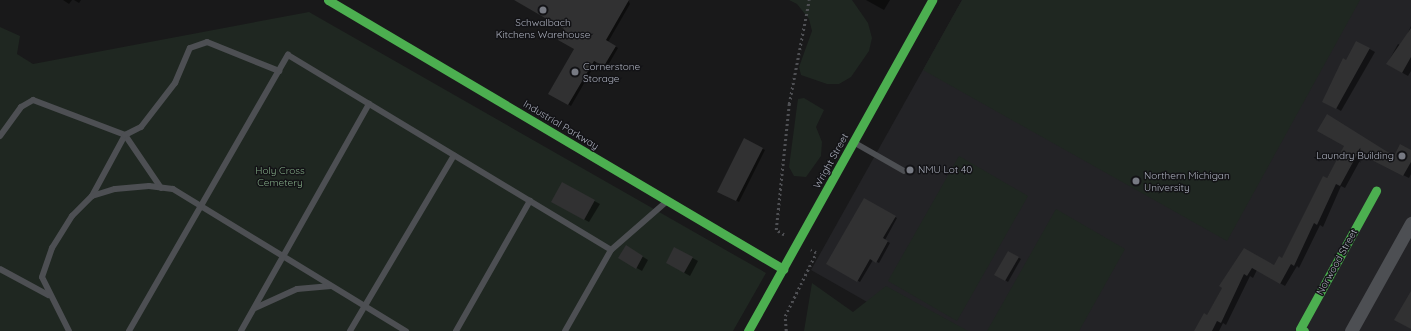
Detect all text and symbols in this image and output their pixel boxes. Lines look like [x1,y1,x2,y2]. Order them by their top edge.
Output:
marker: Schwalbach Kitchens Warehouse [538,5,548,15]
place label: Schwalbach Kitchens Warehouse [496,16,590,40]
place label: Cornerstone Storage [583,60,640,84]
marker: Cornerstone Storage [570,67,580,77]
street label: Industrial Parkway [521,98,601,152]
street label: Wright Street [811,131,851,191]
place label: Laundry Building [1316,150,1394,162]
marker: Laundry Building [1397,151,1407,161]
park label: Holy Cross Cemetery [255,164,305,188]
place label: NMU Lot 40 [918,164,972,176]
marker: NMU Lot 40 [905,165,915,175]
place label: Northern Michigan University [1144,169,1230,192]
marker: Northern Michigan University [1131,176,1141,186]
street label: Norwood Street [1314,227,1360,297]

